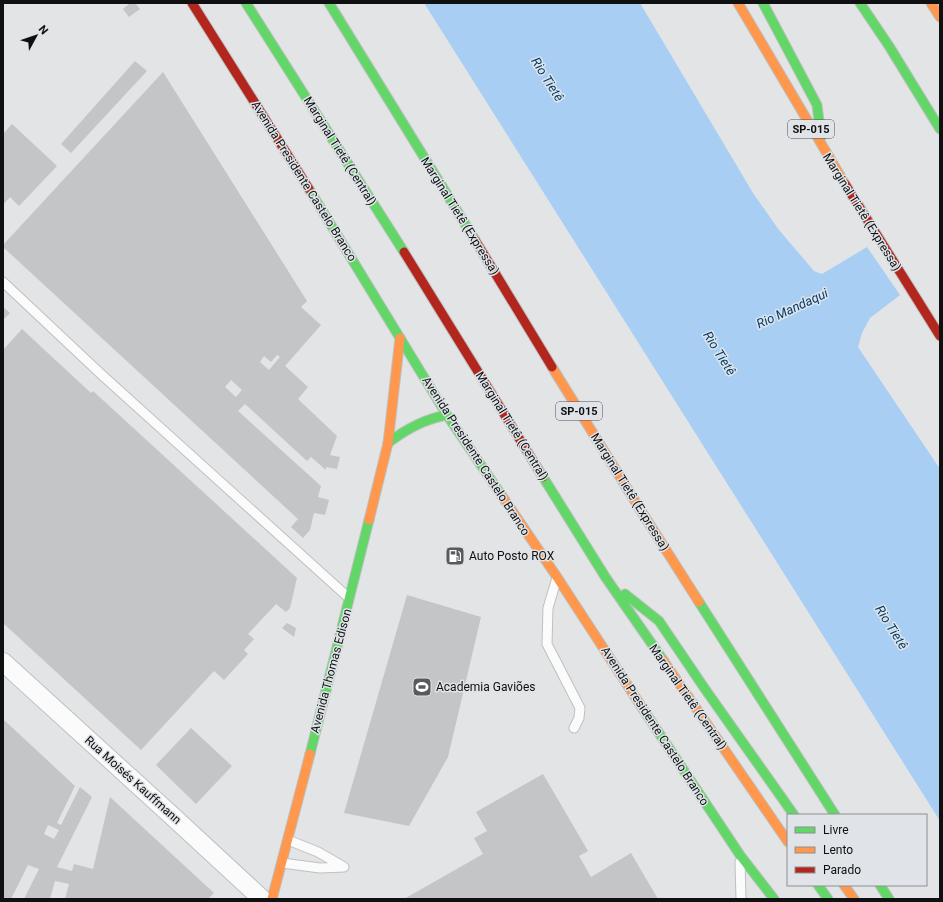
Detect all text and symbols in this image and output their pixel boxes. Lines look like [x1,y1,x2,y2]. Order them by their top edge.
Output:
north arrow [16,16,56,56]
text: N [36,23,51,37]
water label: Rio Tietê [528,54,567,104]
street label: Marginal Tietê (Central) [301,94,379,208]
street label: Avenida Presidente Castelo Branco [249,98,359,264]
road number: SP-015 [788,120,834,138]
street label: Marginal Tietê (Expressa) [820,151,904,273]
street label: Marginal Tietê (Expressa) [418,155,502,277]
water label: Rio Mandaqui [754,285,831,332]
water label: Rio Tietê [700,328,739,378]
street label: Marginal Tietê (Central) [473,369,551,483]
street label: Avenida Presidente Castelo Branco [419,374,533,538]
road number: SP-015 [556,402,602,420]
street label: Marginal Tietê (Expressa) [588,431,672,553]
fuel station icon: Auto Posto ROX [444,545,466,567]
place label: Auto Posto ROX [469,549,555,563]
water label: Rio Tietê [872,602,911,652]
street label: Avenida Thomas Edison [308,607,354,735]
street label: Marginal Tietê (Central) [646,642,730,752]
street label: Avenida Presidente Castelo Branco [598,644,712,808]
sports icon: Academia Gaviões [411,676,433,698]
place label: Academia Gaviões [436,680,535,694]
street label: Rua Moisés Kauffmann [82,733,184,827]
legend [787,814,927,886]
text: Livre [823,823,849,837]
text: Lento [823,843,853,857]
text: Parado [823,863,861,877]

